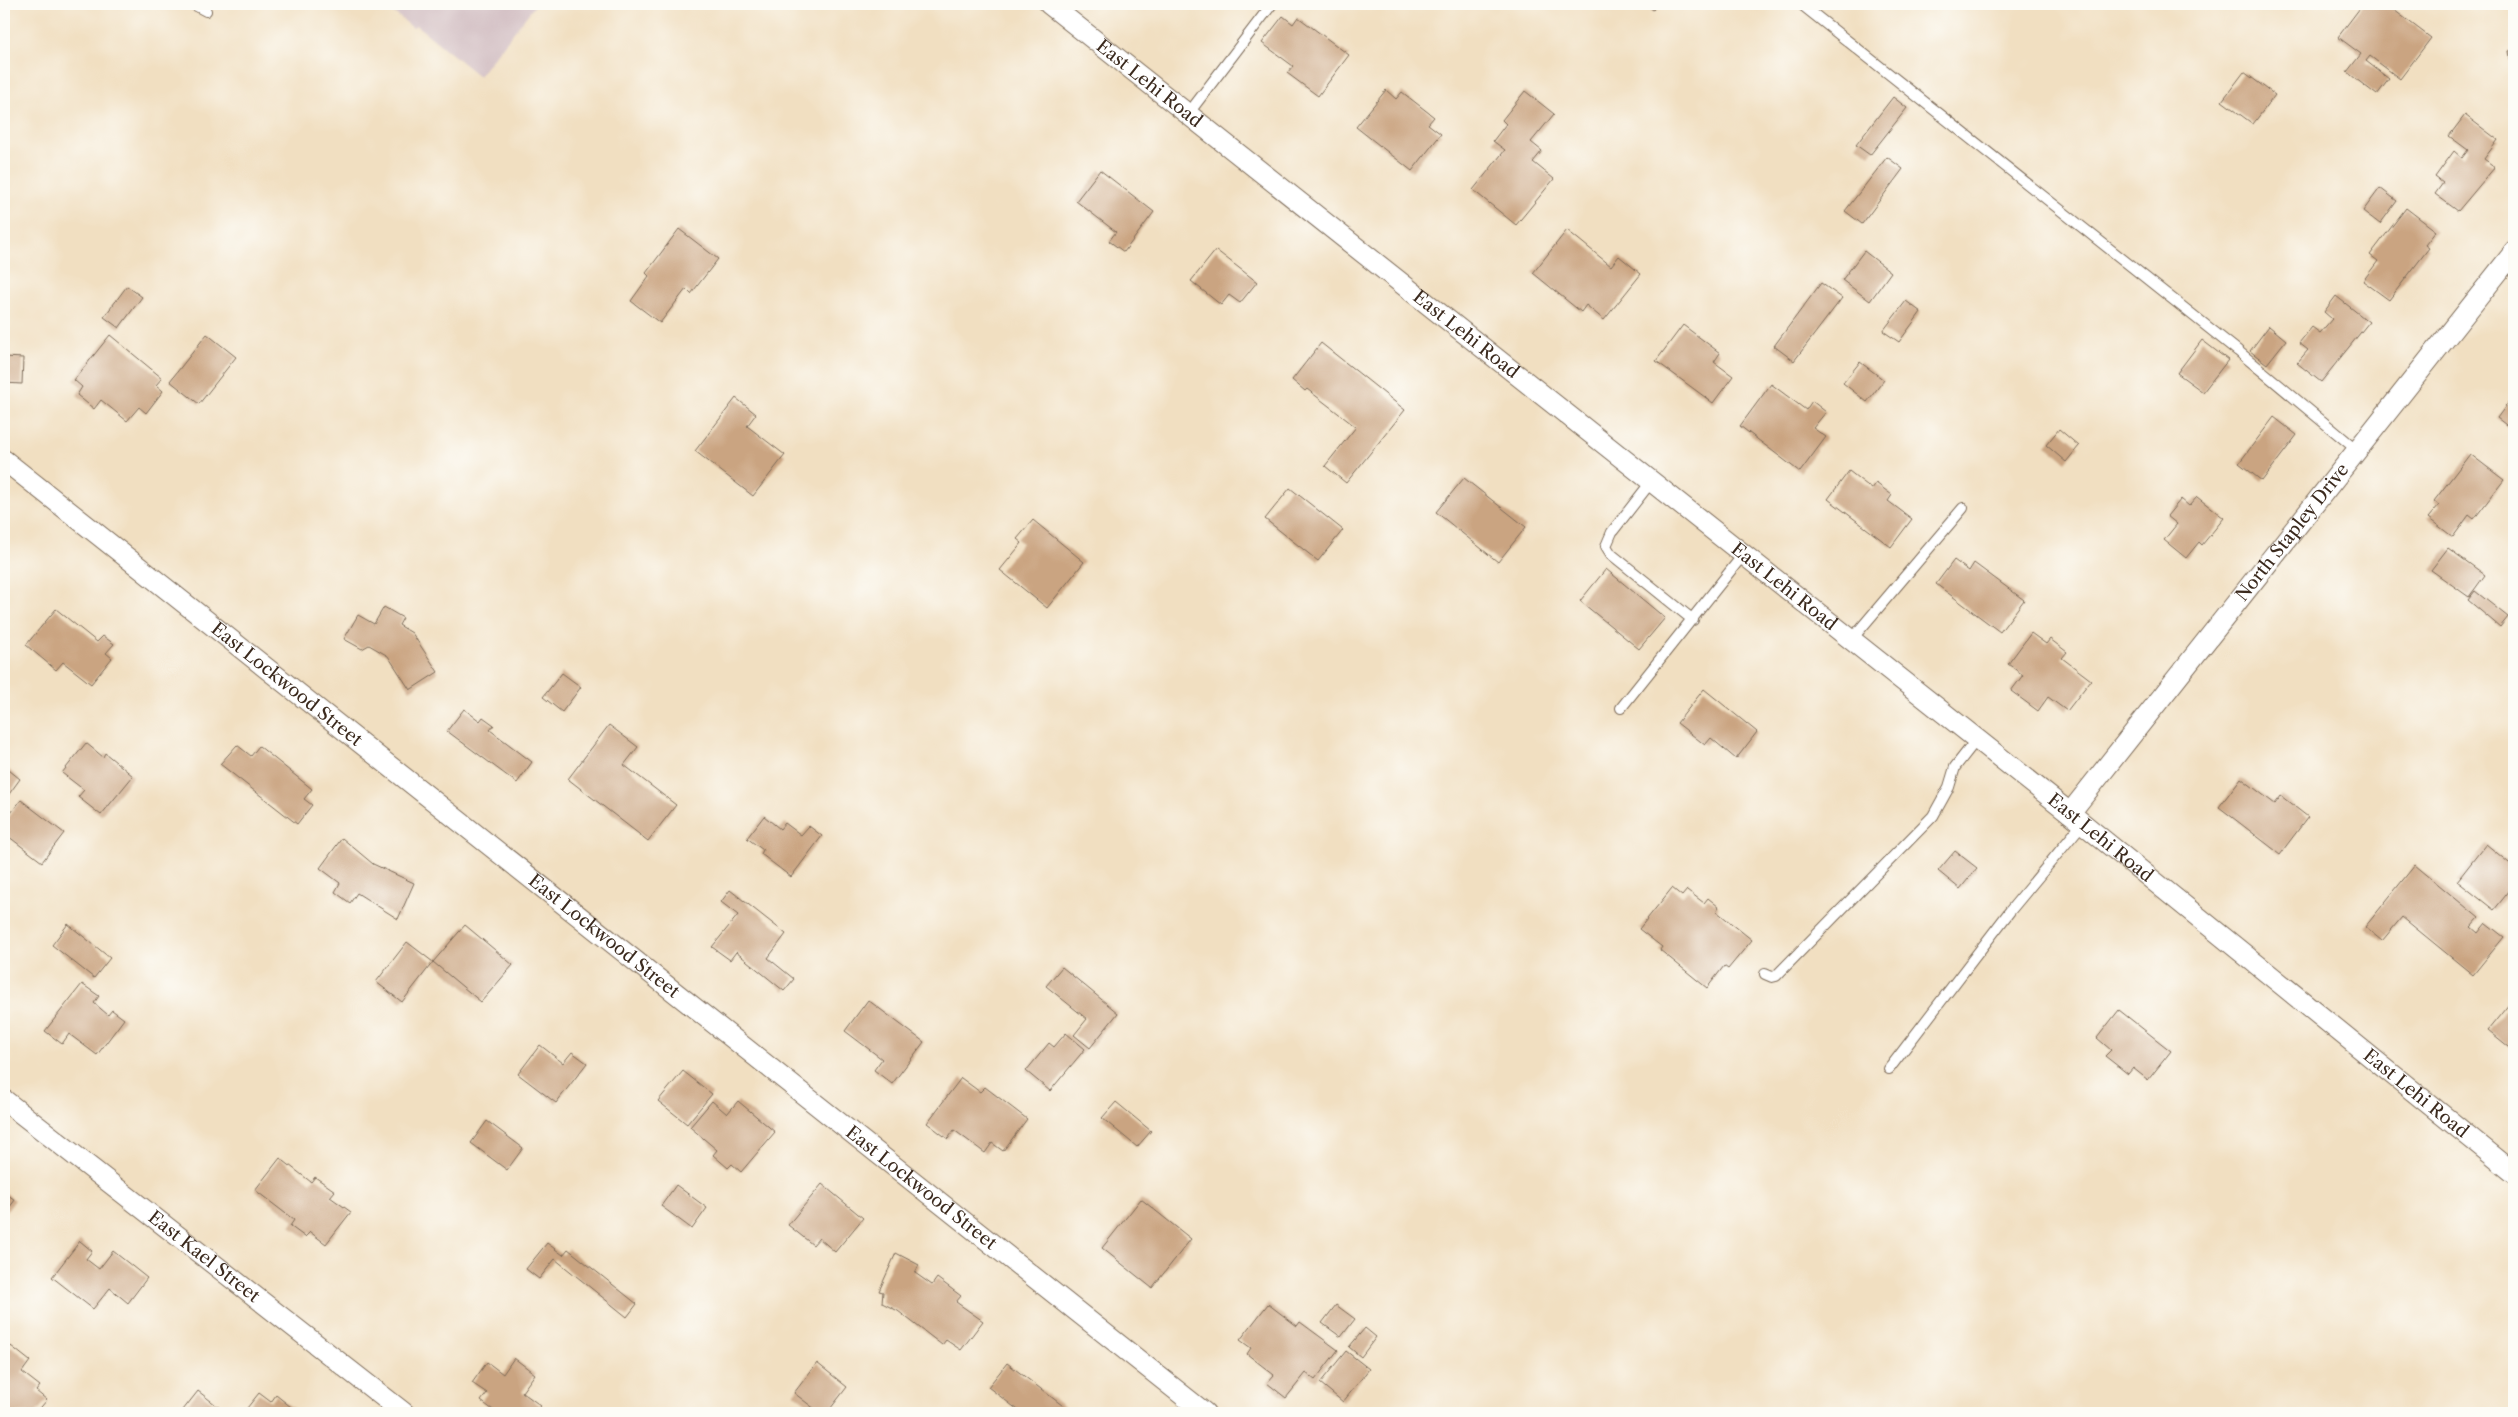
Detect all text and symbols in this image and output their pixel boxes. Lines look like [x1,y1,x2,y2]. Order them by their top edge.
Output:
street label: East Lehi Road [1092,35,1207,132]
street label: East Lehi Road [1409,286,1523,383]
street label: North Stapley Drive [2231,459,2353,606]
street label: East Lehi Road [1727,538,1842,635]
street label: East Lockwood Street [207,618,367,751]
street label: East Lehi Road [2044,789,2158,887]
street label: East Lockwood Street [524,870,684,1003]
street label: East Lehi Road [2359,1044,2473,1143]
street label: East Lockwood Street [841,1121,1002,1255]
street label: East Kael Street [144,1206,265,1307]

